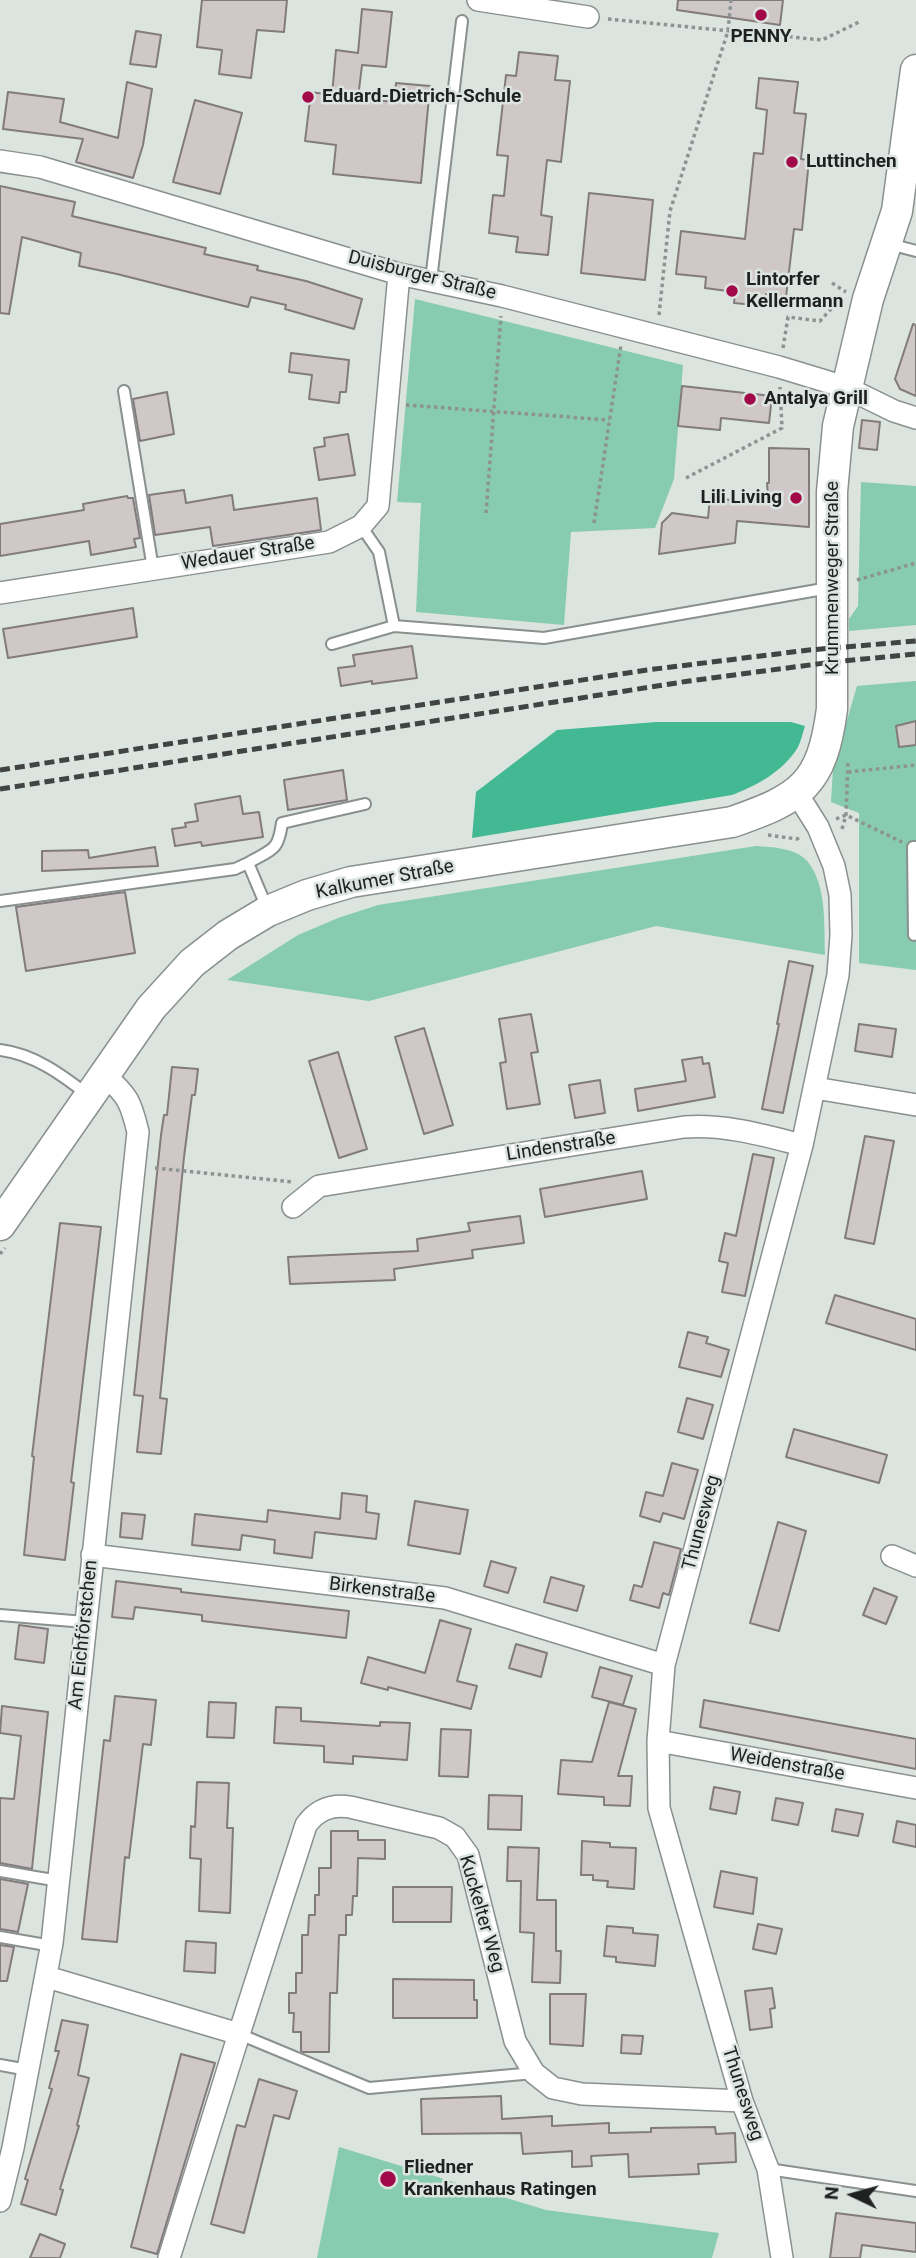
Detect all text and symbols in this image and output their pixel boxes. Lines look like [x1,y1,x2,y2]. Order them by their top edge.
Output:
marker: PENNY [753,7,769,23]
place label: PENNY [730,26,792,48]
place label: Eduard-Dietrich-Schule [322,86,521,108]
marker: Eduard-Dietrich-Schule [300,89,316,105]
place label: Luttinchen [806,151,897,173]
marker: Luttinchen [784,154,800,170]
street label: Duisburger Straße [346,247,498,305]
place label: Lintorfer Kellermann [746,269,843,313]
marker: Lintorfer Kellermann [724,283,740,299]
place label: Antalya Grill [764,388,868,410]
marker: Antalya Grill [742,391,758,407]
street label: Krummenweger Straße [822,481,844,675]
place label: Lili Living [700,487,782,509]
marker: Lili Living [788,490,804,506]
street label: Wedauer Straße [180,532,316,576]
street label: Kalkumer Straße [314,855,456,905]
street label: Lindenstraße [505,1127,617,1167]
street label: Thunesweg [678,1473,726,1573]
street label: Am Eichförstchen [65,1559,103,1711]
street label: Birkenstraße [328,1573,436,1609]
street label: Weidenstraße [728,1744,846,1786]
street label: Kuckelter Weg [453,1853,509,1975]
street label: Thunesweg [716,2044,768,2144]
place label: Fliedner Krankenhaus Ratingen [404,2157,597,2201]
north arrow [818,2160,888,2230]
marker: Fliedner Krankenhaus Ratingen [378,2169,398,2189]
text: N [820,2185,844,2201]

